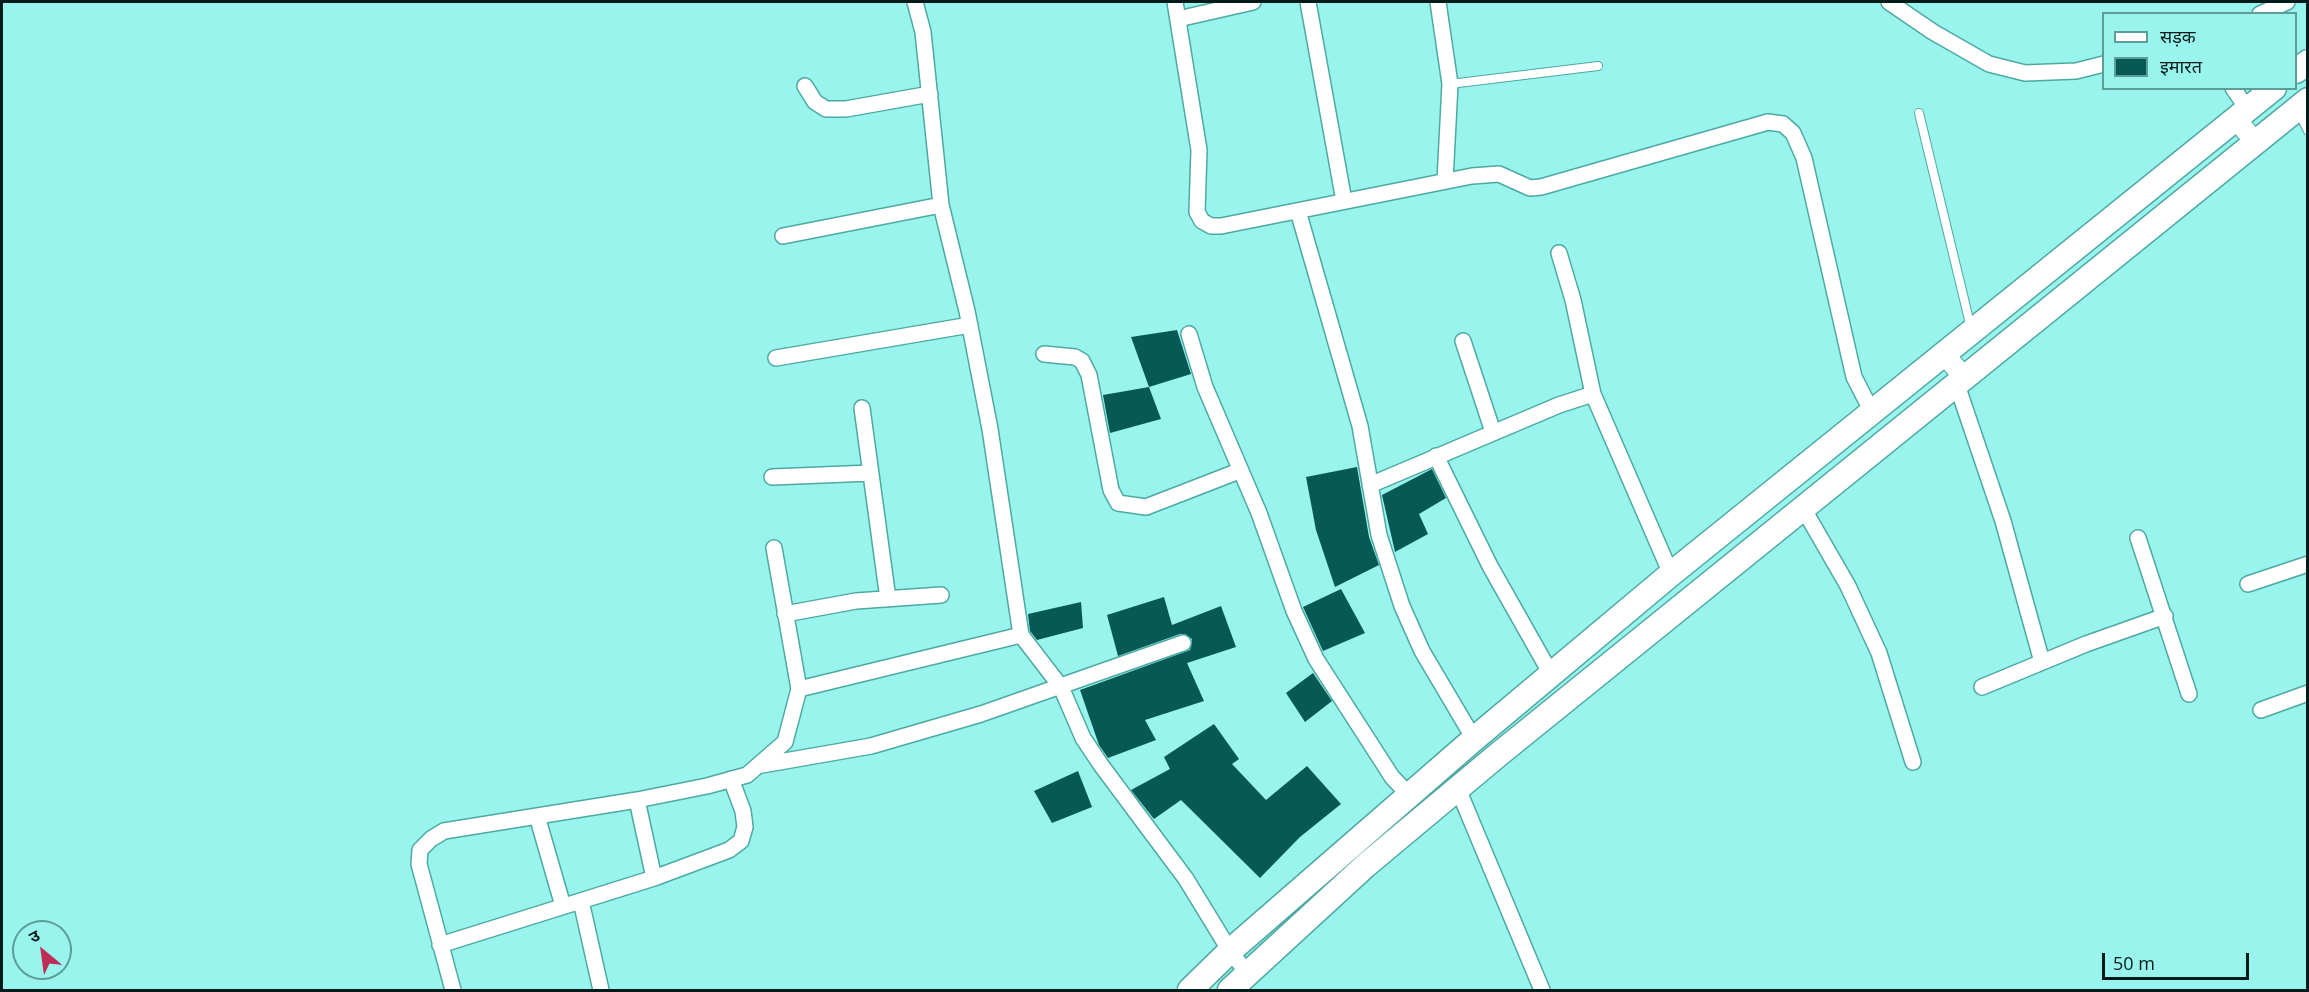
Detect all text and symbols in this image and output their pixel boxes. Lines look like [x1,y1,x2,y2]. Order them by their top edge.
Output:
legend [2102,12,2297,90]
text: सड़क [2160,24,2196,48]
text: इमारत [2160,54,2202,78]
north arrow [12,920,72,980]
text: उ [25,924,44,948]
scale bar [2105,941,2252,979]
text: 50 m [2113,951,2155,975]

